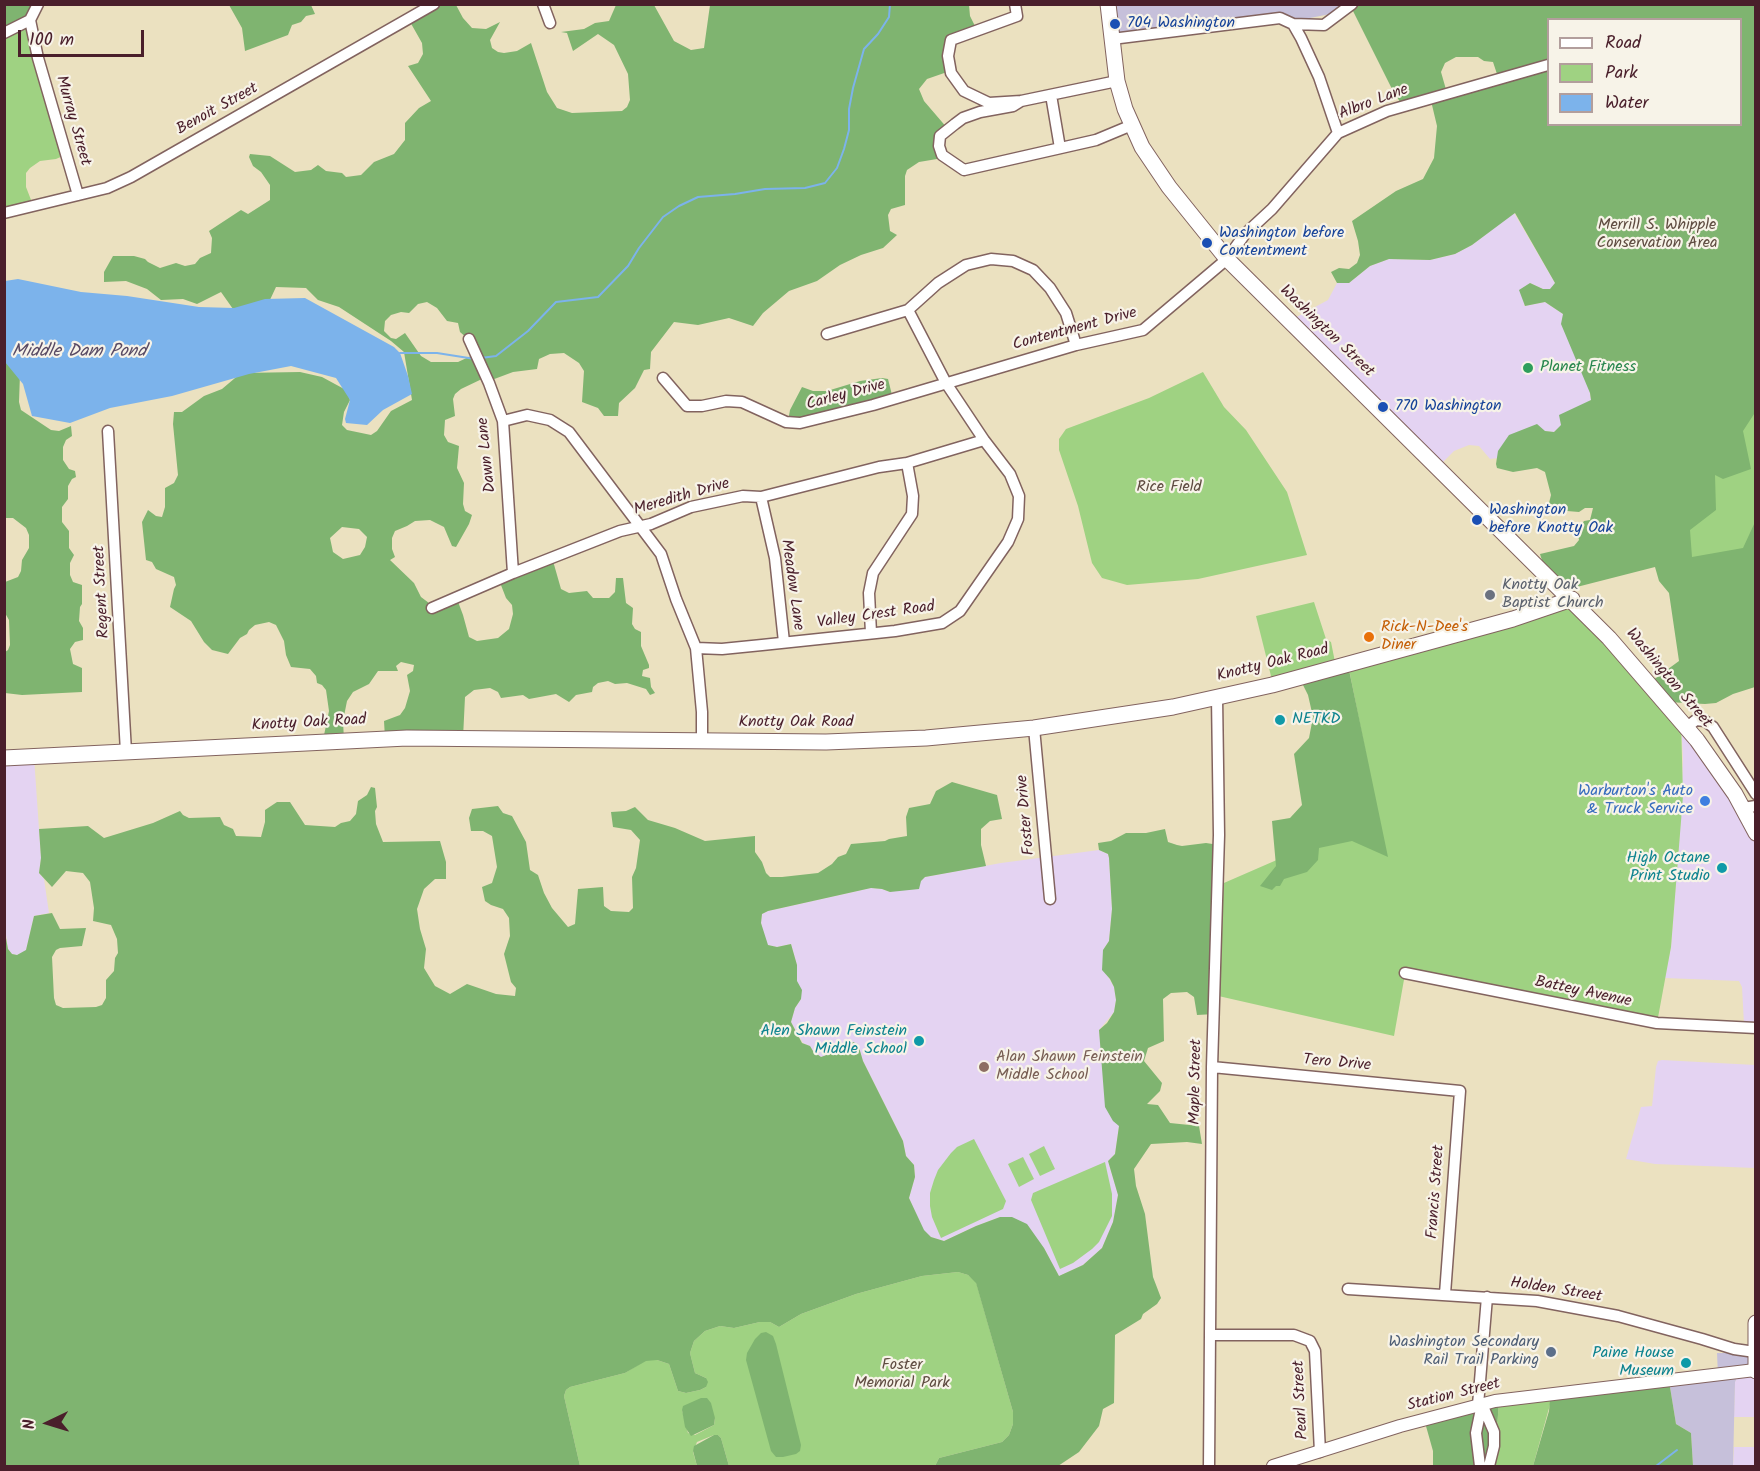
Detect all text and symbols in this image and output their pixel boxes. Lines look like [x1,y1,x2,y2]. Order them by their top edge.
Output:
place label: 704 Washington [1127,14,1235,34]
marker: 704 Washington [1108,17,1122,31]
scale bar [21,18,147,56]
legend [1547,18,1742,126]
text: 100 m [29,26,74,55]
text: Road [1605,29,1641,58]
text: Park [1605,59,1638,88]
street label: Murray Street [50,74,94,168]
street label: Benoit Street [174,80,262,140]
street label: Albro Lane [1336,81,1412,125]
text: Water [1605,89,1649,118]
park label: Merrill S. Whipple Conservation Area [1597,216,1717,254]
place label: Washington before Contentment [1219,224,1344,262]
marker: Washington before Contentment [1200,236,1214,250]
street label: Washington Street [1275,282,1377,382]
street label: Contentment Drive [1011,304,1139,356]
water label: Middle Dam Pond [12,342,146,364]
place label: Planet Fitness [1540,358,1636,378]
marker: Planet Fitness [1521,361,1535,375]
street label: Carley Drive [804,376,888,416]
place label: 770 Washington [1395,397,1501,417]
marker: 770 Washington [1376,400,1390,414]
street label: Dawn Lane [475,416,501,494]
street label: Meredith Drive [632,475,732,521]
park label: Rice Field [1136,478,1202,498]
place label: Washington before Knotty Oak [1489,501,1613,539]
marker: Washington before Knotty Oak [1470,513,1484,527]
street label: Meadow Lane [775,538,807,632]
street label: Regent Street [91,545,115,639]
place label: Knotty Oak Baptist Church [1502,576,1604,614]
marker: Knotty Oak Baptist Church [1483,588,1497,602]
street label: Valley Crest Road [816,598,936,634]
place label: Rick-N-Dee's Diner [1381,618,1468,656]
street label: Washington Street [1621,625,1715,733]
marker: Rick-N-Dee's Diner [1362,630,1376,644]
street label: Knotty Oak Road [1215,641,1331,687]
place label: NETKD [1292,710,1341,730]
street label: Knotty Oak Road [251,711,367,737]
street label: Knotty Oak Road [739,713,853,733]
marker: NETKD [1273,713,1287,727]
street label: Foster Drive [1014,774,1040,856]
place label: Warburton's Auto & Truck Service [1578,782,1693,820]
marker: Warburton's Auto & Truck Service [1698,794,1712,808]
place label: High Octane Print Studio [1627,849,1710,887]
marker: High Octane Print Studio [1715,861,1729,875]
street label: Battey Avenue [1533,973,1633,1013]
place label: Alen Shawn Feinstein Middle School [760,1022,907,1060]
marker: Alen Shawn Feinstein Middle School [912,1034,926,1048]
street label: Maple Street [1187,1039,1207,1125]
place label: Alan Shawn Feinstein Middle School [996,1048,1143,1086]
street label: Tero Drive [1302,1051,1372,1077]
marker: Alan Shawn Feinstein Middle School [977,1060,991,1074]
street label: Francis Street [1424,1144,1450,1240]
street label: Holden Street [1509,1274,1603,1308]
place label: Washington Secondary Rail Trail Parking [1388,1333,1539,1371]
place label: Paine House Museum [1592,1344,1674,1382]
marker: Washington Secondary Rail Trail Parking [1544,1345,1558,1359]
park label: Foster Memorial Park [854,1356,950,1394]
marker: Paine House Museum [1679,1356,1693,1370]
street label: Pearl Street [1290,1360,1314,1440]
street label: Station Street [1406,1375,1502,1417]
north arrow [18,1393,78,1453]
text: N [17,1418,42,1430]

